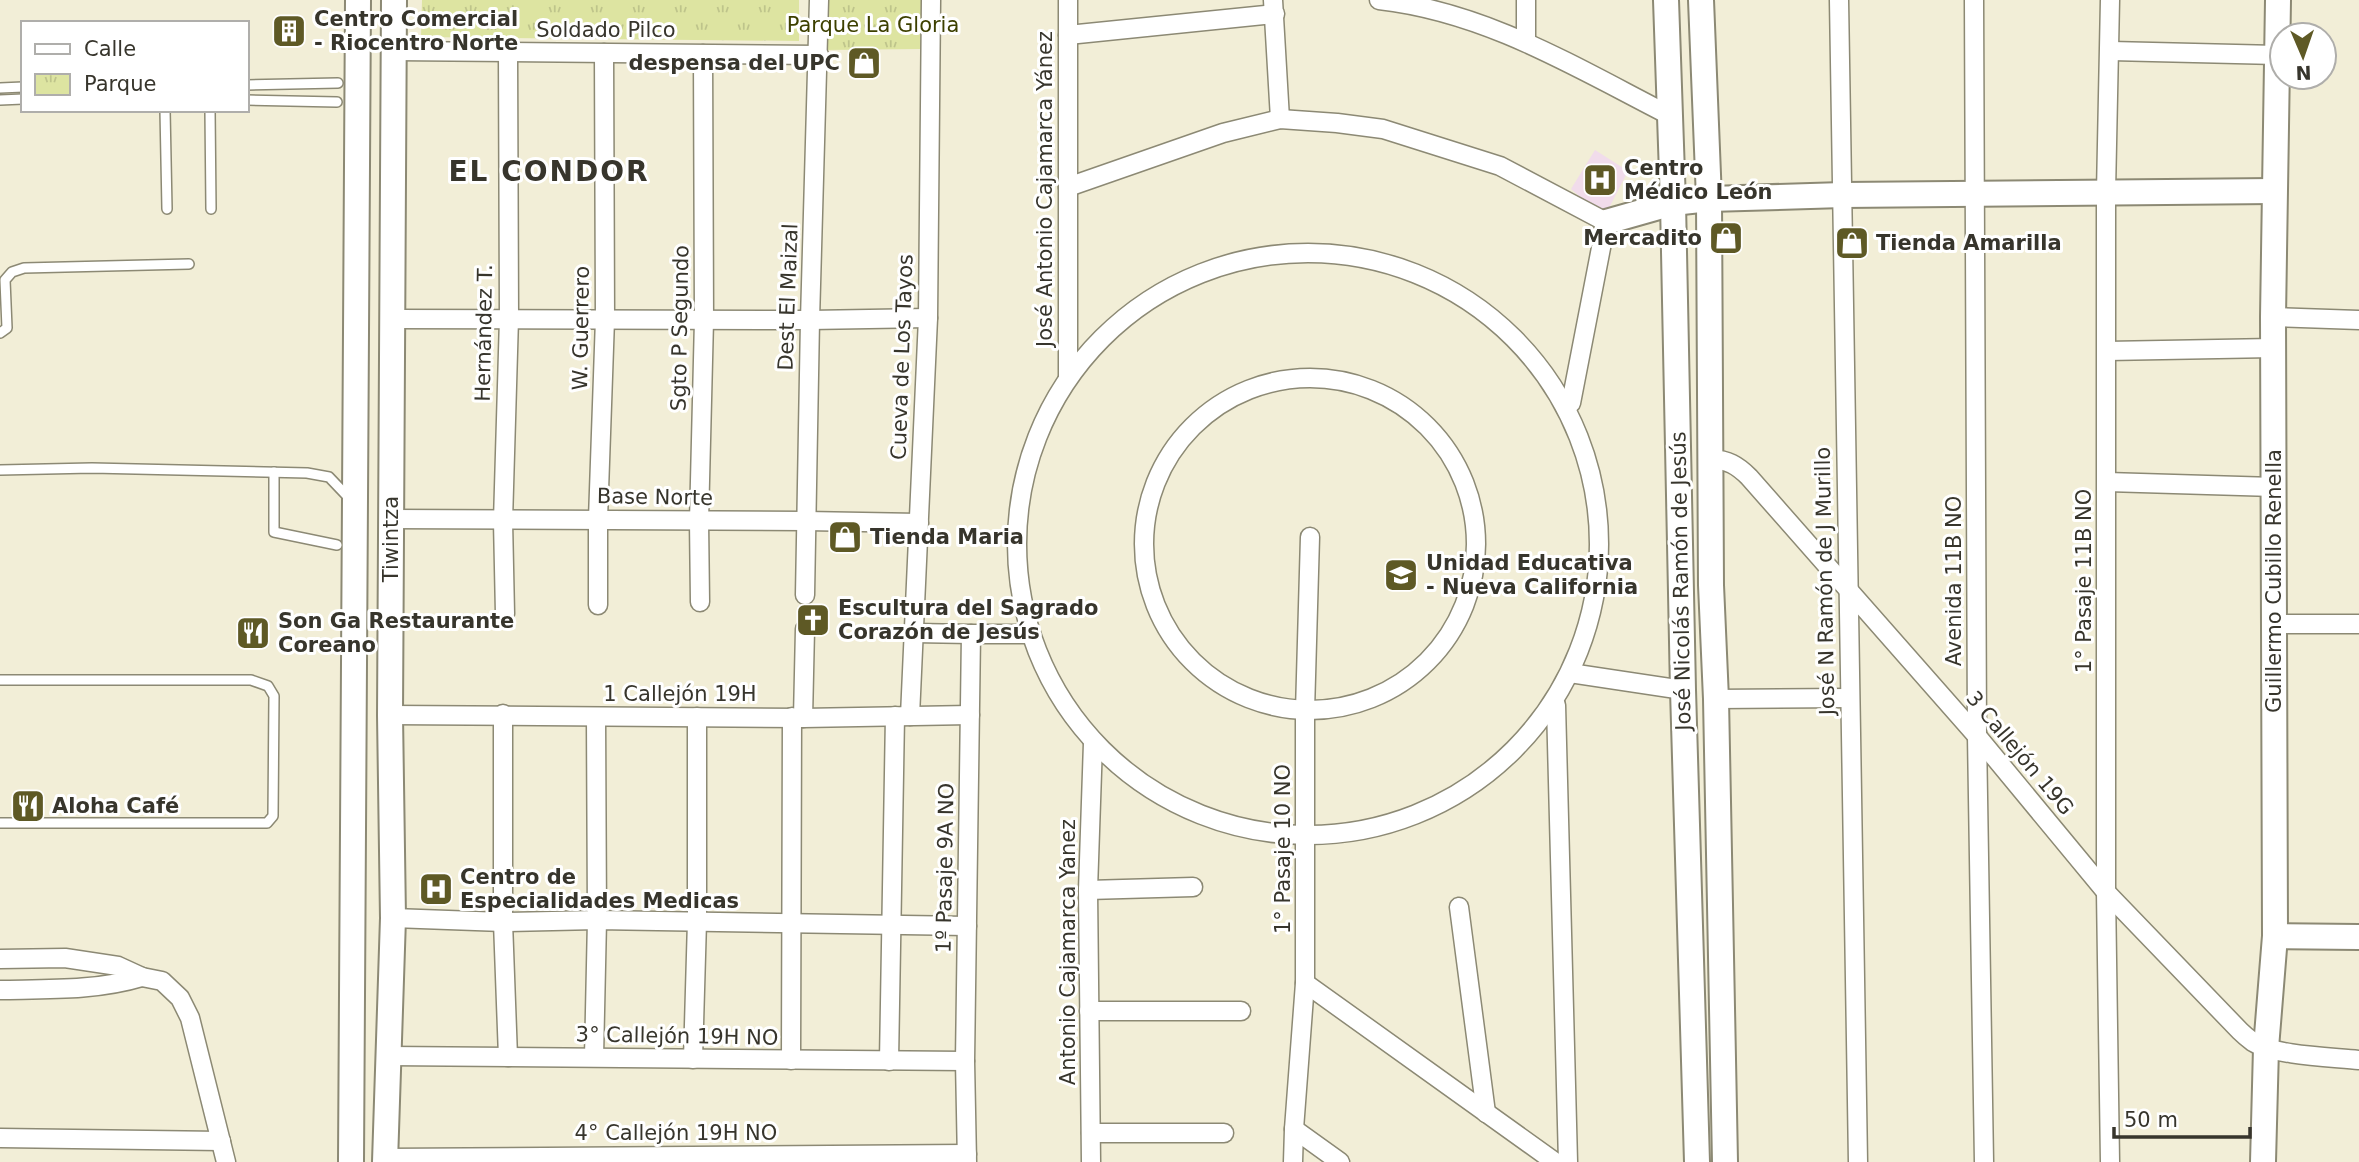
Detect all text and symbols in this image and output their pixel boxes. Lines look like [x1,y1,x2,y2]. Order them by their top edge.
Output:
place label: Centro Comercial - Riocentro Norte [314,7,518,55]
building icon: Centro Comercial - Riocentro Norte [270,12,308,50]
park label: Parque La Gloria [787,13,959,37]
street label: Soldado Pilco [536,18,676,42]
legend [21,21,248,112]
north arrow [2268,21,2338,91]
street label: José Antonio Cajamarca Yánez [1033,31,1057,349]
text: Calle [84,37,136,61]
shop icon: despensa del UPC [845,44,883,82]
place label: despensa del UPC [628,51,840,75]
text: N [2295,62,2312,84]
text: Parque [84,72,156,96]
district label: EL CONDOR [448,155,650,188]
place label: Centro Médico León [1624,156,1773,204]
hospital icon: Centro Médico León [1581,161,1619,199]
shop icon: Mercadito [1707,219,1745,257]
street label: Dest El Maizal [773,223,803,371]
shop icon: Tienda Amarilla [1833,224,1871,262]
place label: Mercadito [1583,226,1702,250]
place label: Tienda Amarilla [1876,231,2062,255]
street label: Sgto P Segundo [667,245,693,411]
street label: Cueva de Los Tayos [886,254,918,460]
street label: Hernández T. [471,264,497,402]
street label: W. Guerrero [568,266,594,390]
street label: José Nicolás Ramón de Jesús [1666,431,1696,733]
street label: José N Ramón de J Murillo [1811,447,1839,717]
street label: Guillermo Cubillo Renella [2262,449,2286,713]
street label: Base Norte [597,484,713,510]
street label: 1° Pasaje 11B NO [2072,489,2096,673]
street label: Tiwintza [379,496,403,583]
street label: Avenida 11B NO [1942,496,1966,666]
shop icon: Tienda Maria [826,518,864,556]
place label: Tienda Maria [870,525,1024,549]
place label: Unidad Educativa - Nueva California [1426,551,1638,599]
school or university icon: Unidad Educativa - Nueva California [1382,556,1420,594]
place label: Escultura del Sagrado Corazón de Jesús [838,596,1098,644]
church icon: Escultura del Sagrado Corazón de Jesús [794,601,832,639]
place label: Son Ga Restaurante Coreano [278,609,514,657]
restaurant icon: Son Ga Restaurante Coreano [234,614,272,652]
street label: 1 Callejón 19H [603,682,757,706]
street label: 3 Callejón 19G [1961,686,2079,820]
street label: 1° Pasaje 10 NO [1271,764,1295,934]
street label: 1º Pasaje 9A NO [932,783,958,953]
restaurant icon: Aloha Café [9,787,47,825]
place label: Aloha Café [52,794,179,818]
street label: Antonio Cajamarca Yanez [1056,819,1080,1085]
place label: Centro de Especialidades Medicas [460,865,739,913]
hospital icon: Centro de Especialidades Medicas [417,870,455,908]
street label: 3° Callejón 19H NO [575,1022,779,1050]
scale bar [2114,1096,2250,1140]
text: 50 m [2124,1108,2178,1132]
street label: 4° Callejón 19H NO [575,1121,777,1145]

